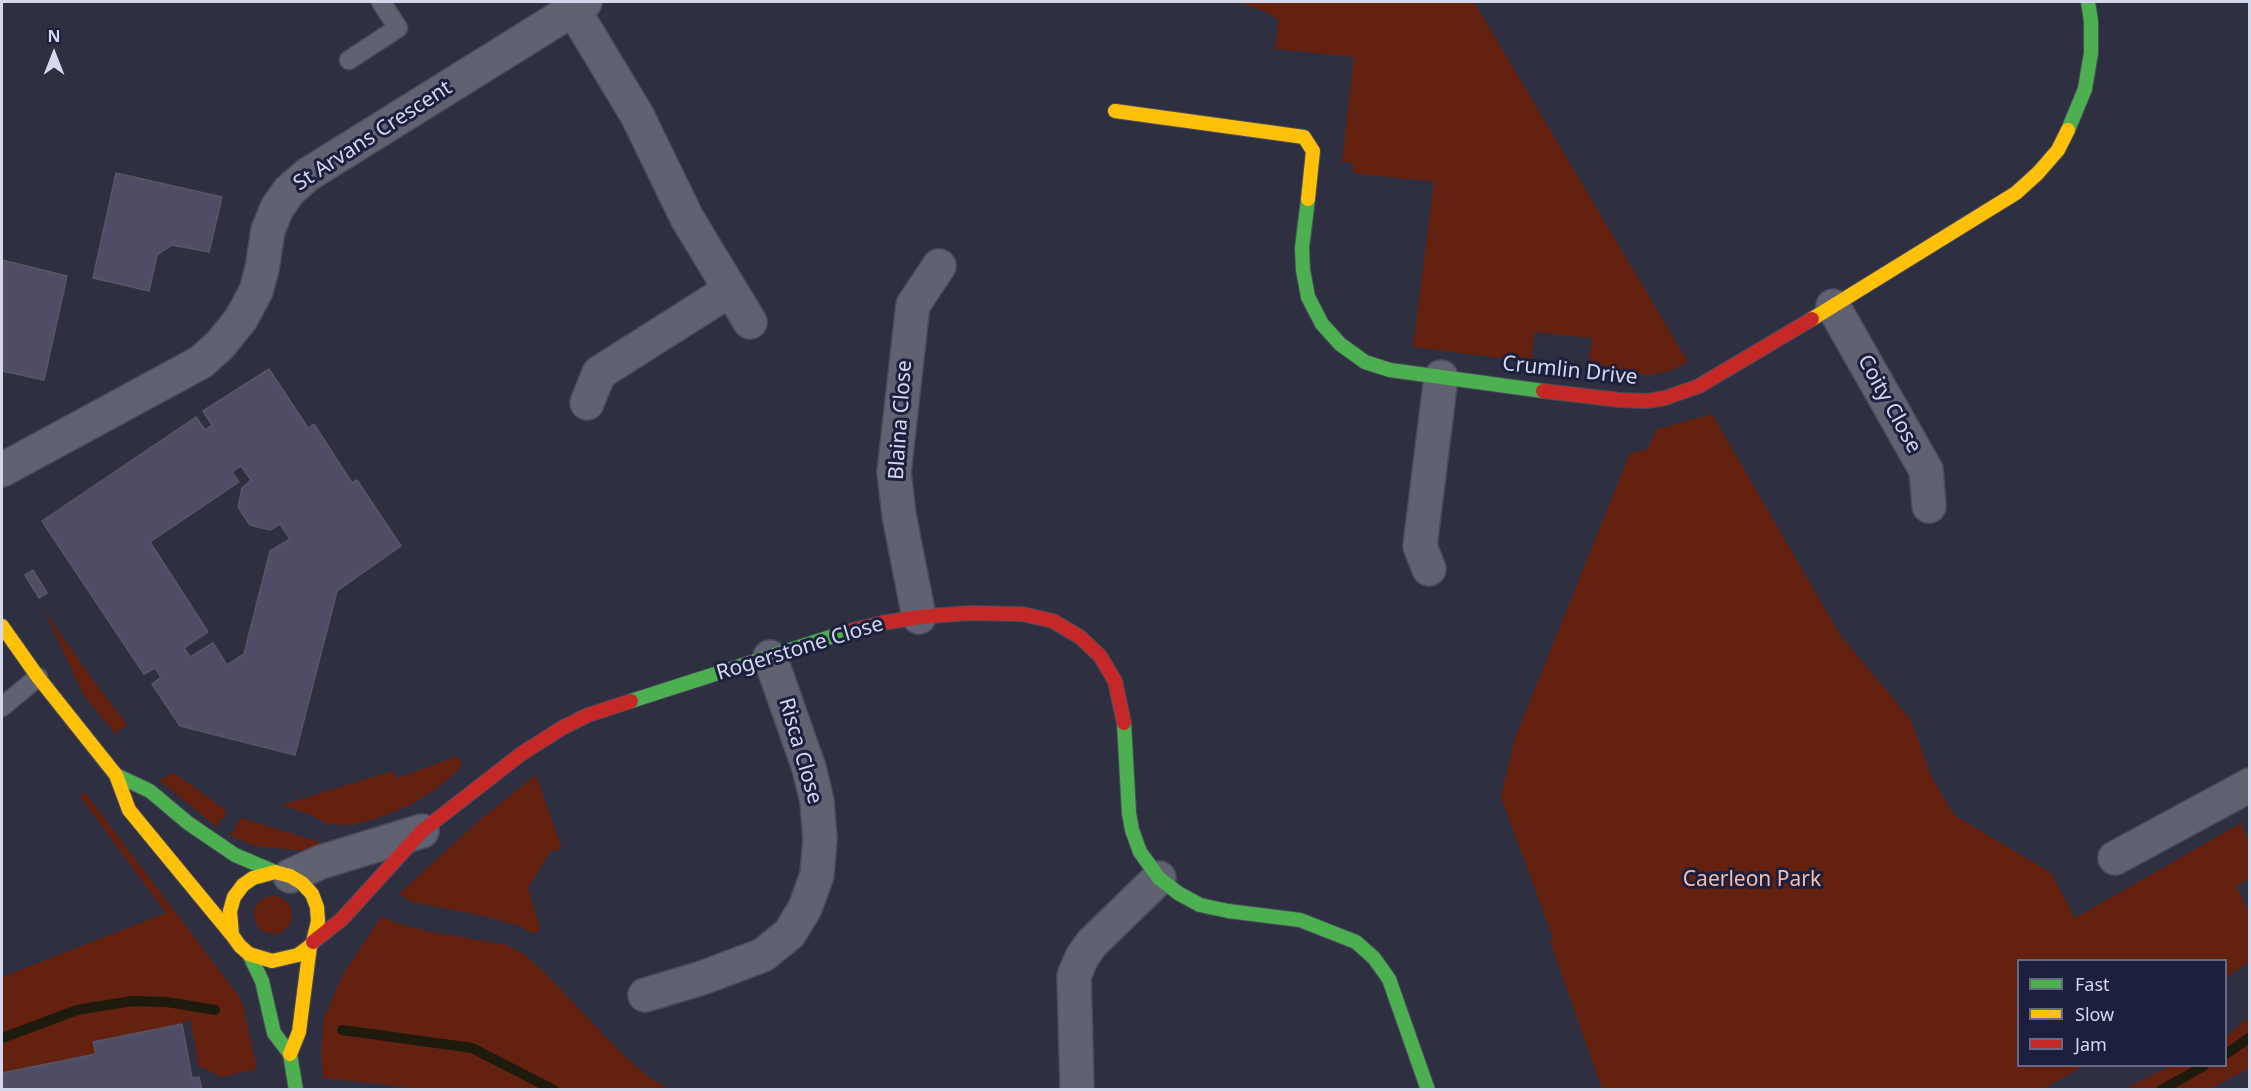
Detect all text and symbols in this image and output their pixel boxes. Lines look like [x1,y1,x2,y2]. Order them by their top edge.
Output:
north arrow [24,24,84,84]
text: N [47,25,61,47]
street label: St Arvans Crescent [289,75,457,197]
street label: Coity Close [1852,350,1926,458]
street label: Crumlin Drive [1501,351,1639,391]
street label: Blaina Close [884,359,918,481]
street label: Rogerstone Close [714,612,886,686]
street label: Risca Close [773,695,827,807]
park label: Caerleon Park [1683,867,1821,893]
legend [2017,959,2227,1067]
text: Fast [2075,972,2110,996]
text: Slow [2075,1002,2114,1026]
text: Jam [2075,1032,2107,1056]

